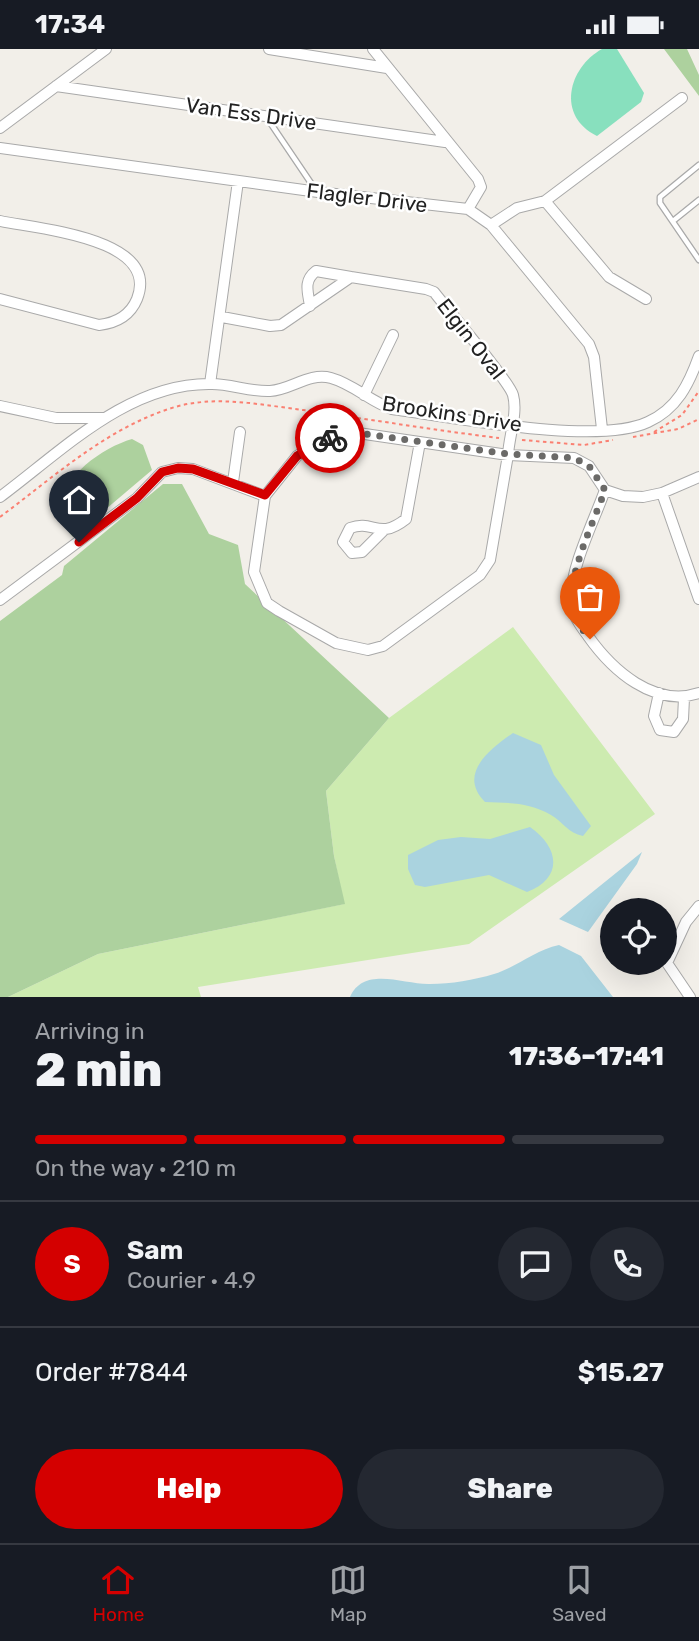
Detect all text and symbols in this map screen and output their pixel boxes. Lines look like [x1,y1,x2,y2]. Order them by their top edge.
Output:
text: 17:34 [35,9,105,40]
street label: Van Ess Drive [184,92,318,135]
street label: Flagler Drive [305,178,429,217]
street label: Elgin Oval [432,293,511,384]
street label: Brookins Drive [381,390,524,437]
courier [295,403,365,473]
icon: bike [311,419,349,457]
pin [49,470,109,542]
icon: home [60,481,98,519]
pin [560,567,620,639]
icon: bag [571,578,609,616]
map controls [600,898,677,975]
button: locate [600,898,677,975]
text: Arriving in [35,1017,145,1045]
text: 17:36–17:41 [509,1041,664,1072]
text: 2 min [35,1043,162,1098]
text: On the way · 210 m [35,1154,236,1182]
button: chat [498,1227,572,1301]
button: phone [590,1227,664,1301]
text: Sam [127,1235,183,1266]
text: S [63,1249,81,1280]
text: Courier · 4.9 [127,1266,256,1294]
text: Order #7844 [35,1357,188,1388]
text: $15.27 [578,1357,664,1388]
button: Help [35,1449,343,1529]
button: Share [357,1449,664,1529]
tab: Home [92,1561,144,1626]
tab: Map [329,1561,367,1626]
tab: Saved [552,1561,607,1626]

